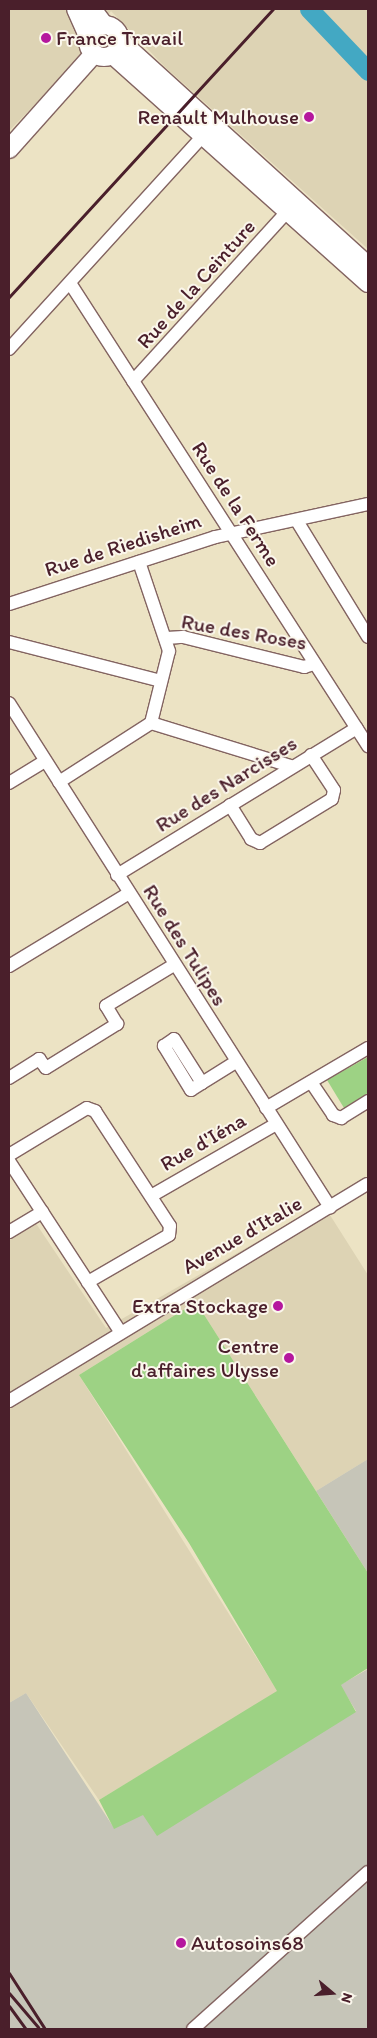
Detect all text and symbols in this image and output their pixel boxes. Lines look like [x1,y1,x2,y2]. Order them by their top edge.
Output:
place label: France Travail [56,25,182,51]
marker: France Travail [40,32,52,44]
place label: Renault Mulhouse [137,104,299,130]
marker: Renault Mulhouse [303,111,315,123]
street label: Rue de la Ceinture [131,214,261,354]
street label: Rue de la Ferme [187,438,285,570]
street label: Rue de Riedisheim [41,508,205,582]
street label: Rue des Roses [180,609,308,655]
street label: Rue des Narcisses [151,731,301,837]
street label: Rue des Tulipes [138,880,232,1010]
street label: Rue d'Iéna [156,1107,250,1177]
street label: Avenue d'Italie [178,1191,306,1279]
place label: Extra Stockage [132,1293,268,1319]
marker: Extra Stockage [272,1300,284,1312]
place label: Centre d'affaires Ulysse [131,1333,279,1383]
marker: Centre d'affaires Ulysse [283,1352,295,1364]
place label: Autosoins68 [191,1930,304,1956]
marker: Autosoins68 [175,1937,187,1949]
north arrow [307,1968,357,2018]
text: N [337,1991,356,2005]

